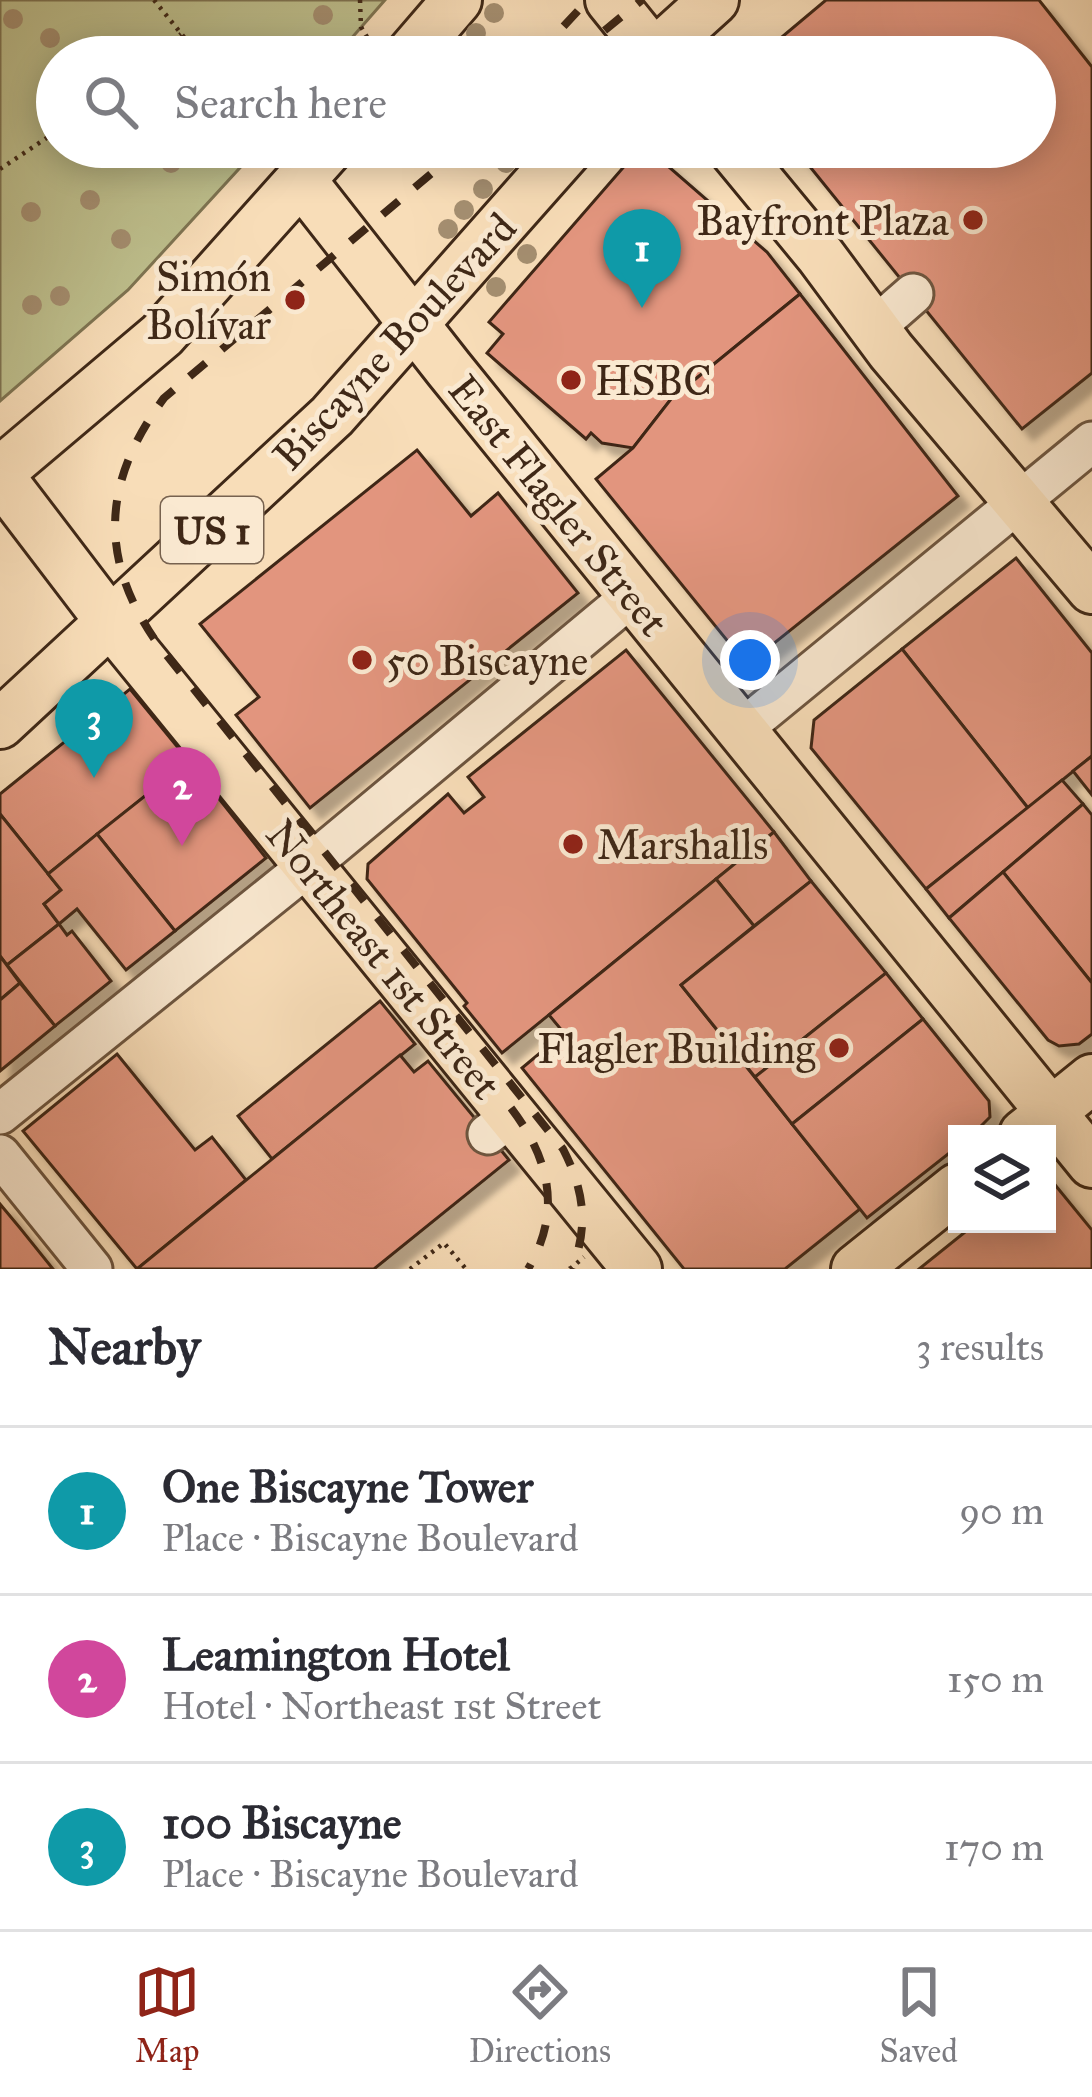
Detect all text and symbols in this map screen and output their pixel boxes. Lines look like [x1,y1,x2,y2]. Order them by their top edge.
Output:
search box [36,36,1056,168]
icon: search [78,69,144,135]
text: Search here [174,75,387,130]
place label: Bayfront Plaza [696,195,949,247]
street label: Biscayne Boulevard [262,202,527,481]
marker: Bayfront Plaza [960,207,986,233]
pin: 1 [603,209,681,308]
place label: Simón Bolívar [146,251,271,351]
marker: Simón Bolívar [282,287,308,313]
place label: HSBC [595,355,712,407]
street label: East Flagler Street [437,365,680,647]
marker: HSBC [558,367,584,393]
road number: US 1 [161,497,263,563]
your location [720,630,780,690]
place label: 50 Biscayne [386,635,588,687]
marker: 50 Biscayne [349,647,375,673]
pin: 3 [55,679,133,778]
pin: 2 [143,747,221,846]
street label: Northeast 1st Street [255,809,512,1110]
place label: Marshalls [597,819,768,871]
marker: Marshalls [560,831,586,857]
place label: Flagler Building [537,1023,815,1075]
marker: Flagler Building [826,1035,852,1061]
map controls [948,1125,1056,1233]
button: layers [948,1125,1056,1233]
text: Nearby [48,1316,200,1378]
text: 3 results [916,1323,1044,1371]
text: One Biscayne Tower [162,1459,533,1514]
text: 1 [79,1487,95,1535]
text: 90 m [959,1487,1044,1535]
text: Place · Biscayne Boulevard [162,1514,579,1562]
text: Leamington Hotel [162,1627,510,1682]
text: 2 [77,1655,97,1703]
text: 150 m [947,1655,1044,1703]
text: Hotel · Northeast 1st Street [162,1682,601,1730]
text: 100 Biscayne [162,1795,402,1850]
text: 3 [79,1823,95,1871]
text: 170 m [944,1823,1044,1871]
text: Place · Biscayne Boulevard [162,1850,579,1898]
tab: Map [134,1959,200,2071]
tab: Directions [469,1959,611,2071]
tab: Saved [879,1959,958,2071]

